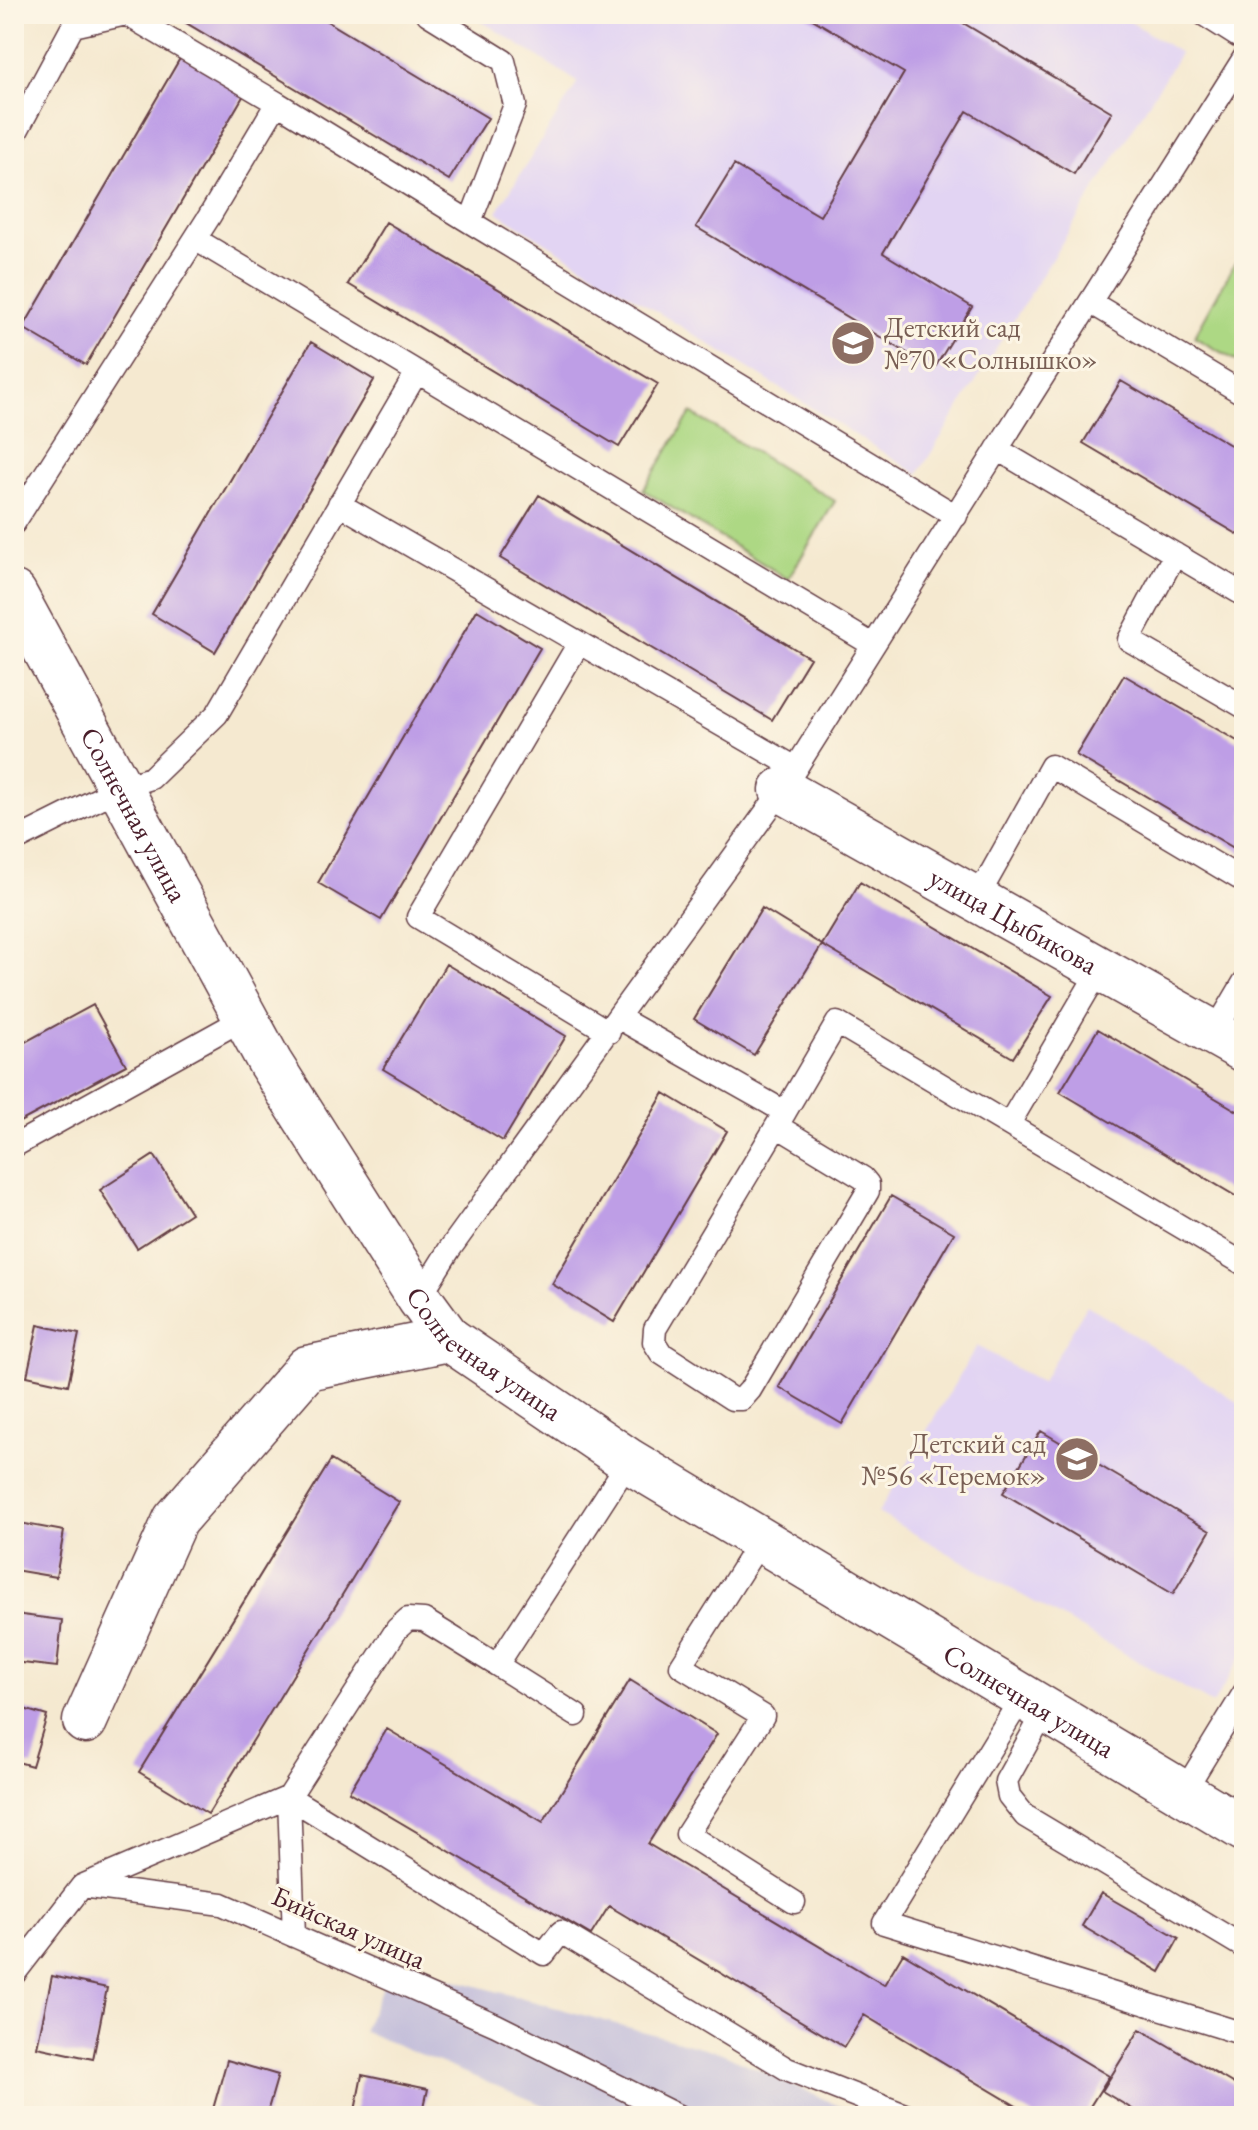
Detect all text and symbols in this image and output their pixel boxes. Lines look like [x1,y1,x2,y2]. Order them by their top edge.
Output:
place label: Детский сад №70 «Солнышко» [884,309,1098,377]
school or university icon: Детский сад №70 «Солнышко» [829,319,877,367]
street label: Солнечная улица [72,721,197,909]
street label: улица Цыбикова [923,859,1105,983]
street label: Солнечная улица [398,1280,570,1429]
place label: Детский сад №56 «Теремок» [861,1425,1046,1493]
school or university icon: Детский сад №56 «Теремок» [1053,1435,1101,1483]
street label: Солнечная улица [937,1635,1122,1766]
street label: Бийская улица [266,1877,432,1977]

